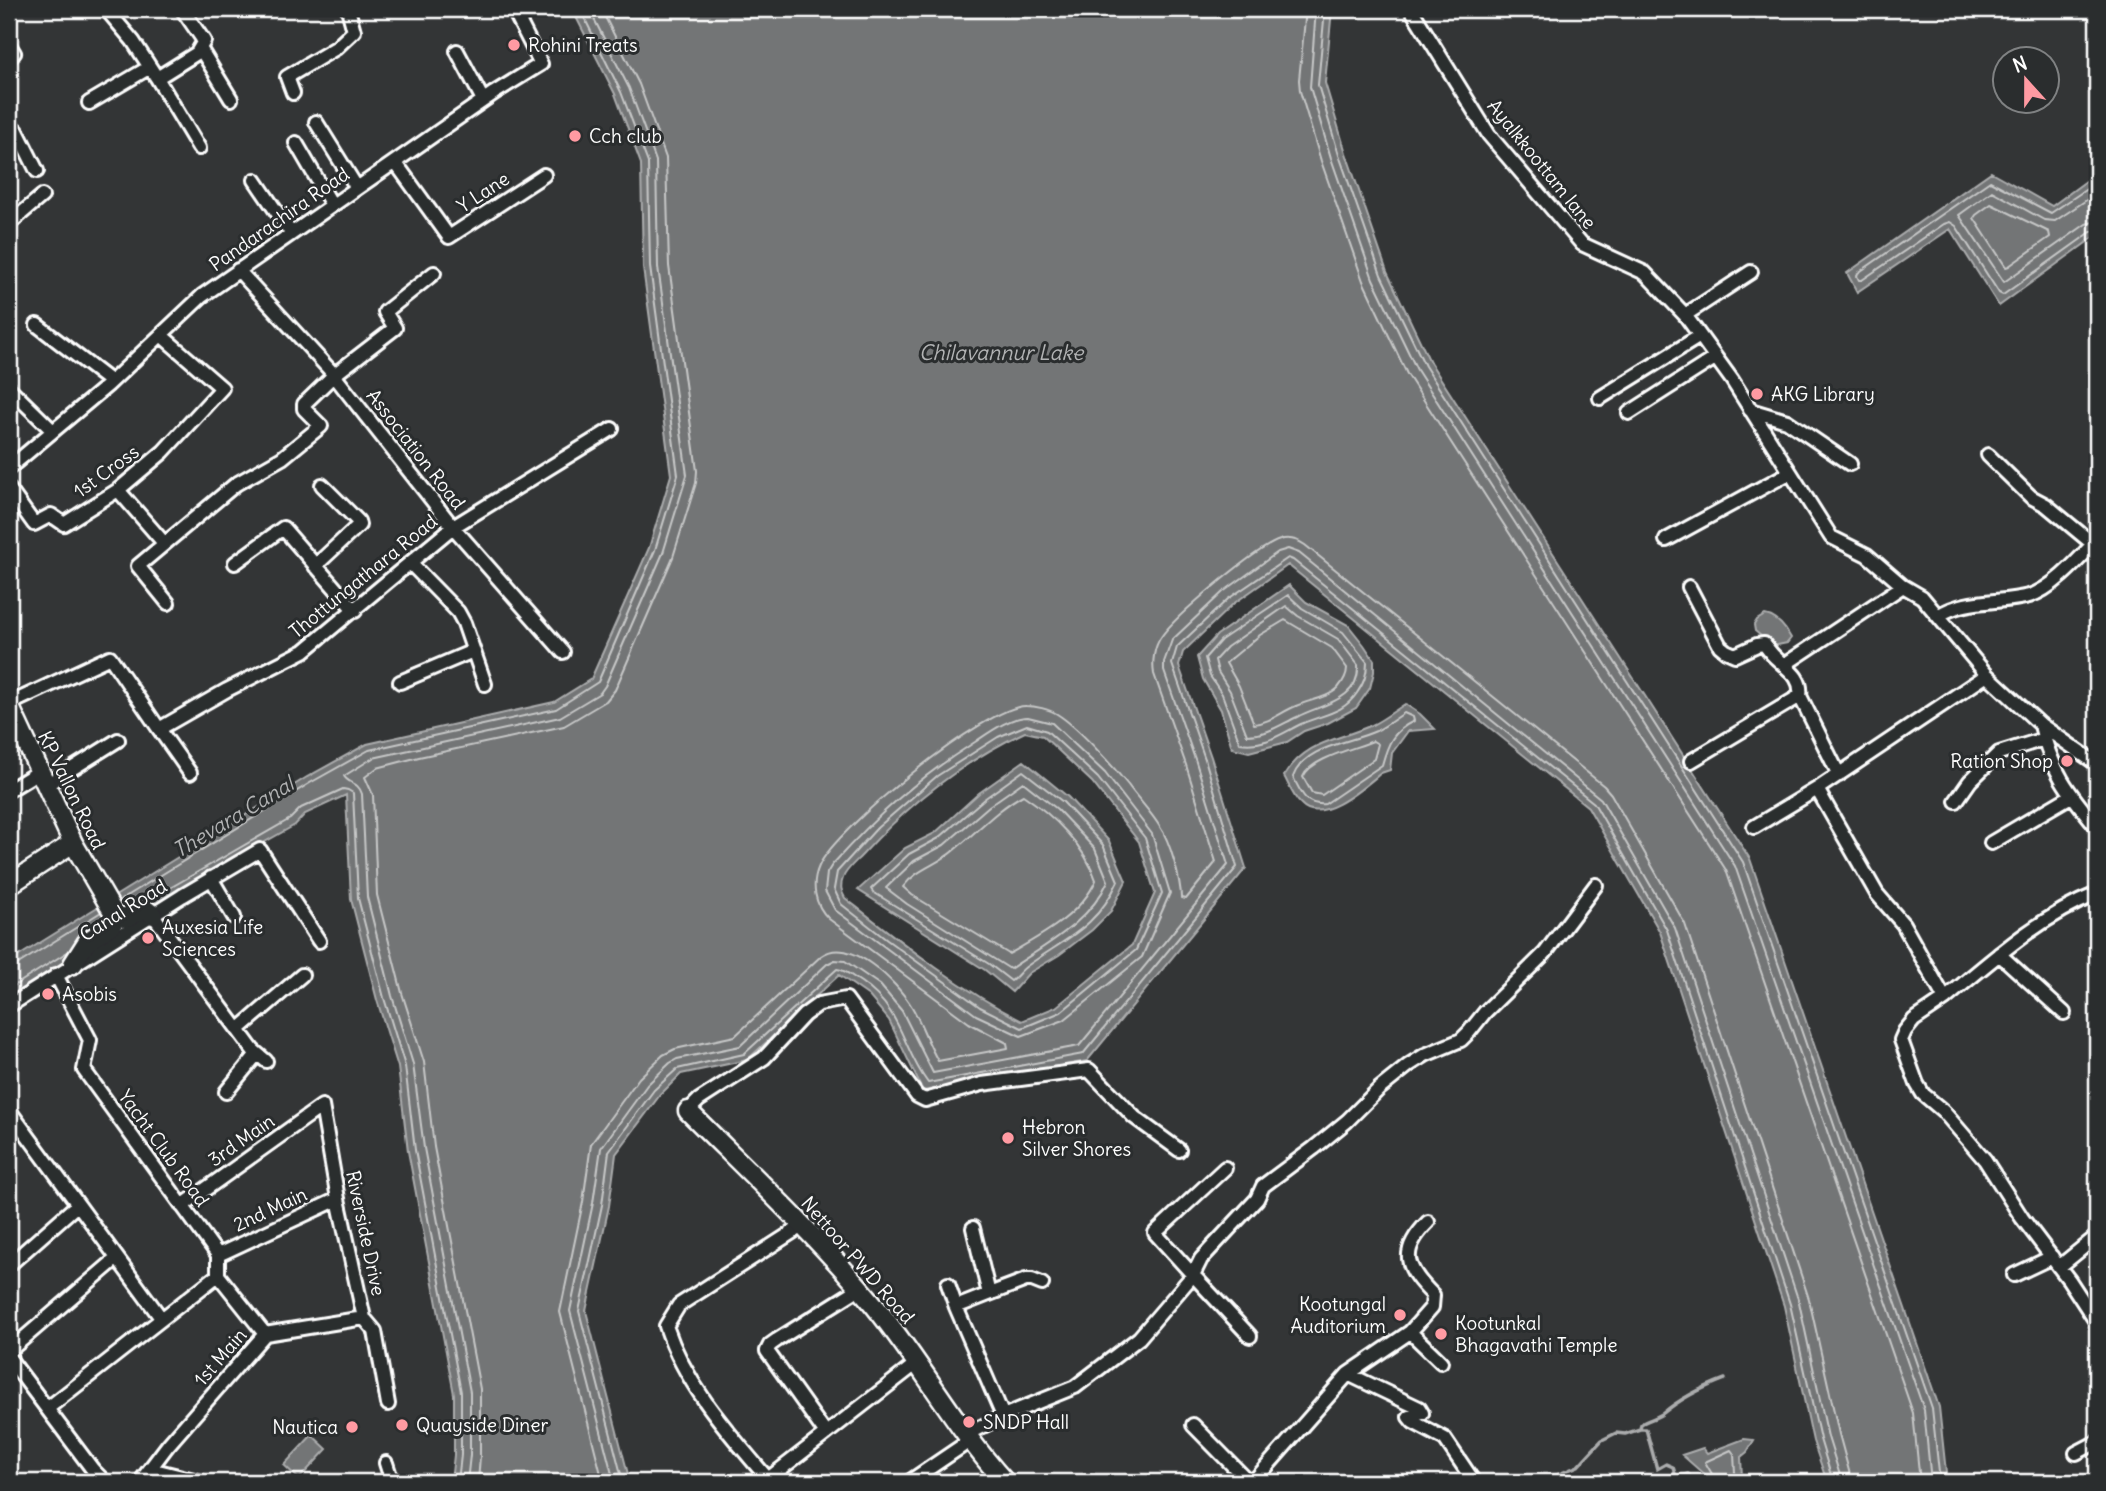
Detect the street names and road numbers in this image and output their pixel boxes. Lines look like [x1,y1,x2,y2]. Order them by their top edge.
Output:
street label: Ayalkkoottam lane [1482,94,1602,234]
street label: Pandarachira Road [204,162,354,276]
street label: Y Lane [452,166,514,218]
street label: Association Road [361,384,471,514]
street label: 1st Cross [69,439,143,503]
street label: Thottungathara Road [284,509,442,643]
street label: KP Vallon Road [33,727,111,853]
street label: Canal Road [75,874,171,946]
street label: Yacht Club Road [114,1085,214,1211]
street label: 3rd Main [203,1109,279,1171]
street label: Riverside Drive [341,1168,391,1298]
street label: 2nd Main [229,1182,311,1236]
street label: Nettoor PWD Road [796,1191,920,1329]
street label: 1st Main [188,1323,252,1391]

